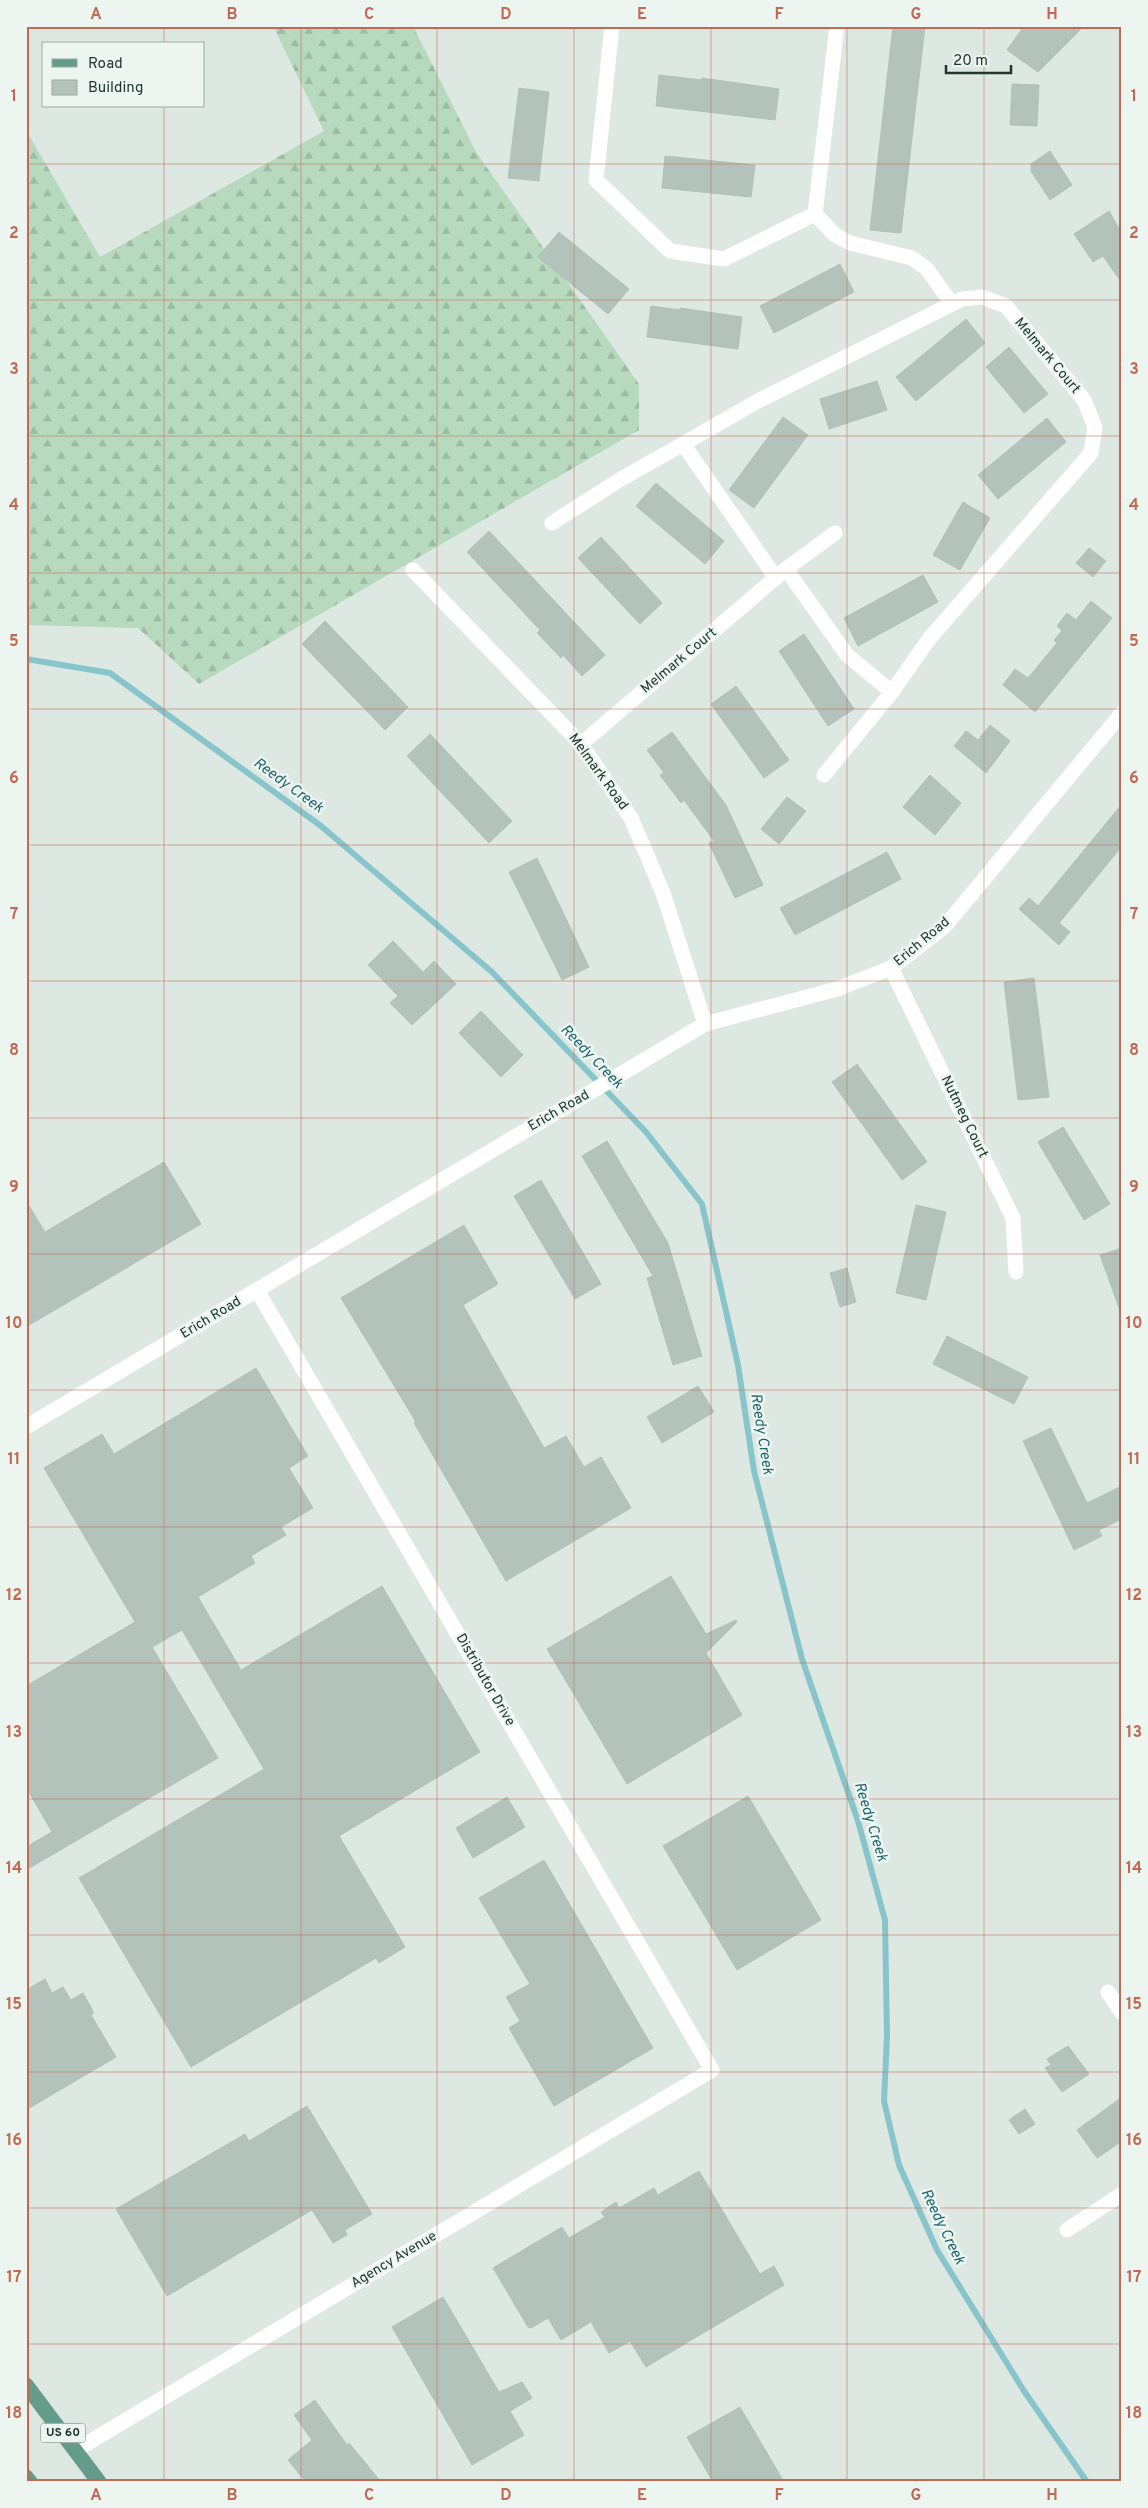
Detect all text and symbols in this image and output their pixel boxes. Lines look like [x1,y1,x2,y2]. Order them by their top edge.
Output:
text: A [90,5,102,25]
text: B [226,5,238,25]
text: C [364,5,374,25]
text: D [500,5,512,25]
text: E [637,5,647,25]
text: F [774,5,784,25]
text: G [911,5,921,25]
text: H [1046,5,1058,25]
legend [42,42,205,108]
scale bar [946,42,1010,74]
text: 20 m [953,52,988,71]
text: Road [88,55,123,74]
text: Building [88,79,143,98]
text: 1 [11,87,17,107]
text: 1 [1131,87,1137,107]
text: 2 [9,224,19,244]
text: 2 [1129,224,1139,244]
street label: Melmark Court [1010,315,1084,397]
text: 3 [9,360,19,380]
text: 3 [1129,360,1139,380]
text: 4 [9,496,19,516]
text: 4 [1129,496,1139,516]
street label: Melmark Court [638,624,720,698]
text: 5 [9,632,19,652]
text: 5 [1129,632,1139,652]
street label: Melmark Road [565,730,631,814]
water label: Reedy Creek [249,754,327,818]
text: 6 [9,769,19,789]
text: 6 [1129,769,1139,789]
text: 7 [10,905,18,925]
text: 7 [1130,905,1138,925]
street label: Erich Road [891,914,953,970]
water label: Reedy Creek [556,1021,627,1093]
text: 8 [9,1041,19,1061]
text: 8 [1129,1041,1139,1061]
street label: Nutmeg Court [937,1073,991,1161]
street label: Erich Road [525,1087,593,1135]
text: 9 [9,1178,19,1198]
text: 9 [1129,1178,1139,1198]
street label: Erich Road [178,1293,244,1343]
text: 10 [6,1314,22,1334]
text: 10 [1126,1314,1142,1334]
water label: Reedy Creek [745,1392,777,1476]
text: 11 [8,1450,20,1470]
text: 11 [1128,1450,1140,1470]
text: 12 [6,1586,22,1606]
text: 12 [1126,1586,1142,1606]
street label: Distributor Drive [452,1631,518,1729]
text: 13 [6,1723,22,1743]
text: 13 [1126,1723,1142,1743]
water label: Reedy Creek [849,1780,891,1864]
text: 14 [6,1859,22,1879]
text: 14 [1126,1859,1142,1879]
text: 15 [6,1995,22,2015]
text: 15 [1126,1995,1142,2015]
text: 16 [6,2131,22,2151]
text: 16 [1126,2131,1142,2151]
water label: Reedy Creek [916,2186,969,2268]
street label: Agency Avenue [348,2228,440,2292]
text: 17 [7,2268,21,2288]
text: 17 [1127,2268,1141,2288]
text: 18 [6,2404,22,2424]
text: 18 [1126,2404,1142,2424]
road number: US 60 [40,2424,86,2442]
text: A [90,2486,102,2506]
text: B [226,2486,238,2506]
text: C [364,2486,374,2506]
text: D [500,2486,512,2506]
text: E [637,2486,647,2506]
text: F [774,2486,784,2506]
text: G [911,2486,921,2506]
text: H [1046,2486,1058,2506]

